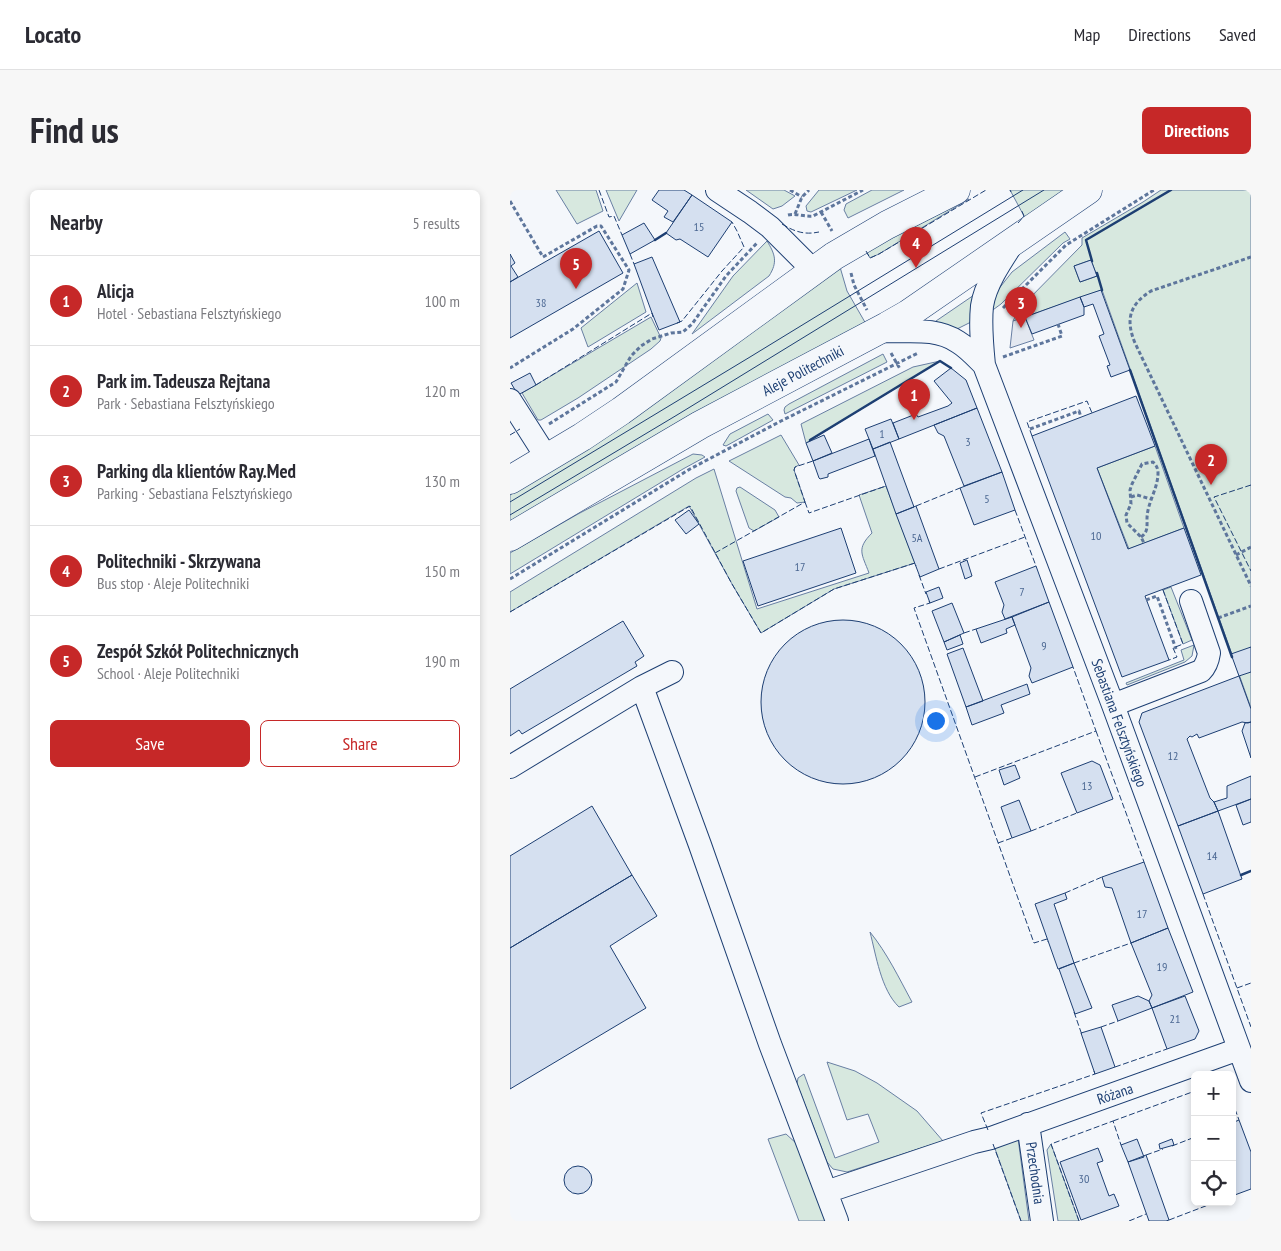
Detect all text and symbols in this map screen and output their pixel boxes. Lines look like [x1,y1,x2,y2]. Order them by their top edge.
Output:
text: Locato [25,19,81,50]
text: Map [1074,23,1100,46]
text: Directions [1128,23,1191,46]
text: Saved [1219,23,1256,46]
text: Find us [30,107,119,153]
button: Directions [1142,107,1251,154]
text: Nearby [50,209,103,236]
text: 5 results [413,213,460,233]
house number: 15 [694,219,704,234]
pin: 4 [900,227,932,268]
pin: 5 [560,248,592,289]
text: Alicja [97,279,134,303]
pin: 3 [1005,287,1037,328]
text: 1 [62,291,70,311]
text: 100 m [425,291,460,311]
house number: 38 [536,295,546,310]
text: Hotel · Sebastiana Felsztyńskiego [97,303,281,323]
street label: Aleje Politechniki [759,341,847,400]
text: Park im. Tadeusza Rejtana [97,369,270,393]
pin: 1 [898,379,930,420]
text: 2 [62,381,70,401]
text: 120 m [425,381,460,401]
text: Park · Sebastiana Felsztyńskiego [97,393,275,413]
house number: 1 [879,426,885,441]
house number: 3 [965,434,971,449]
pin: 2 [1195,444,1227,485]
text: Parking dla klientów Ray.Med [97,459,296,483]
text: 3 [62,471,70,491]
text: 130 m [425,471,460,491]
text: Parking · Sebastiana Felsztyńskiego [97,483,293,503]
house number: 5 [984,491,990,506]
house number: 10 [1091,528,1101,543]
house number: 5A [911,530,923,545]
text: Politechniki - Skrzywana [97,549,261,573]
house number: 17 [795,559,805,574]
text: 4 [62,561,70,581]
text: 150 m [425,561,460,581]
text: Bus stop · Aleje Politechniki [97,573,249,593]
house number: 7 [1019,584,1025,599]
house number: 9 [1041,638,1047,653]
text: Zespół Szkół Politechnicznych [97,639,299,663]
text: 5 [62,651,70,671]
text: 190 m [425,651,460,671]
street label: Sebastiana Felsztyńskiego [1087,656,1152,790]
text: School · Aleje Politechniki [97,663,240,683]
your location [923,708,949,734]
button: Save [50,720,250,767]
button: Share [260,720,460,767]
house number: 12 [1168,748,1178,763]
house number: 13 [1082,778,1092,793]
house number: 14 [1207,848,1218,863]
house number: 17 [1137,906,1147,921]
house number: 19 [1157,959,1167,974]
house number: 21 [1170,1011,1180,1026]
map controls [1191,1071,1236,1206]
button: + [1191,1071,1236,1116]
street label: Różana [1094,1079,1135,1109]
button: − [1191,1116,1236,1161]
street label: Przechodnia [1022,1141,1049,1205]
button: locate [1191,1161,1236,1206]
house number: 30 [1079,1171,1089,1186]

